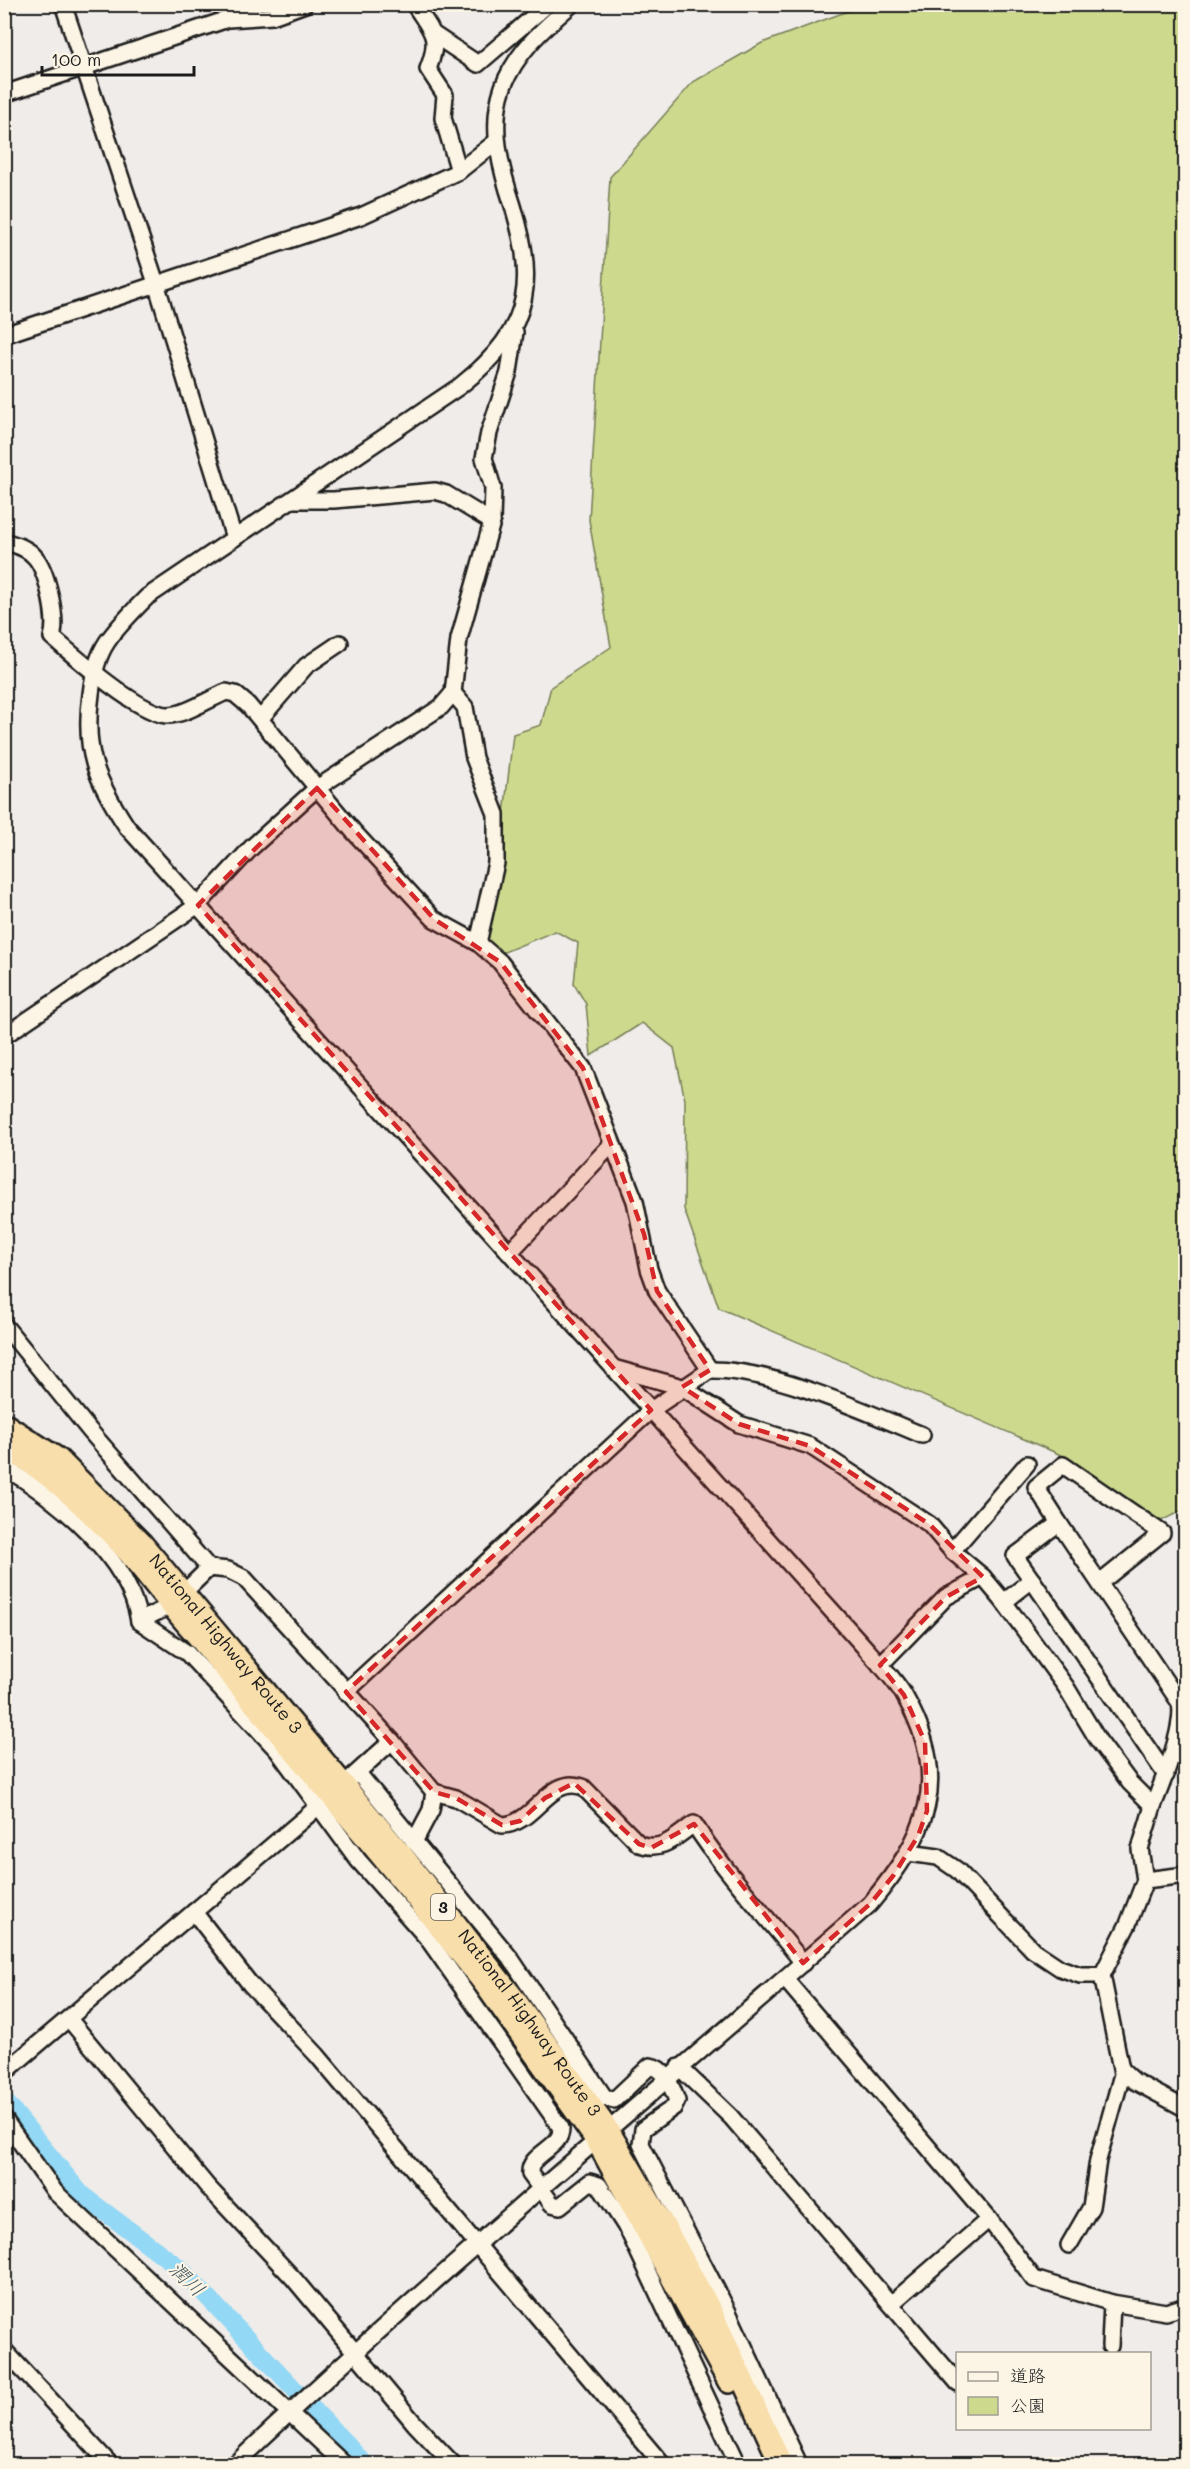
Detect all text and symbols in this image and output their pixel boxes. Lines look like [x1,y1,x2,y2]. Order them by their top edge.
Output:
scale bar [42,39,194,77]
text: 100 m [51,47,101,71]
street label: National Highway Route 3 [144,1548,308,1738]
road number: 3 [431,1894,455,1920]
street label: National Highway Route 3 [453,1924,607,2121]
water label: 潤川 [164,2255,211,2302]
legend [956,2352,1151,2430]
text: 道路 [1010,2363,1046,2387]
text: 公園 [1010,2393,1046,2417]

